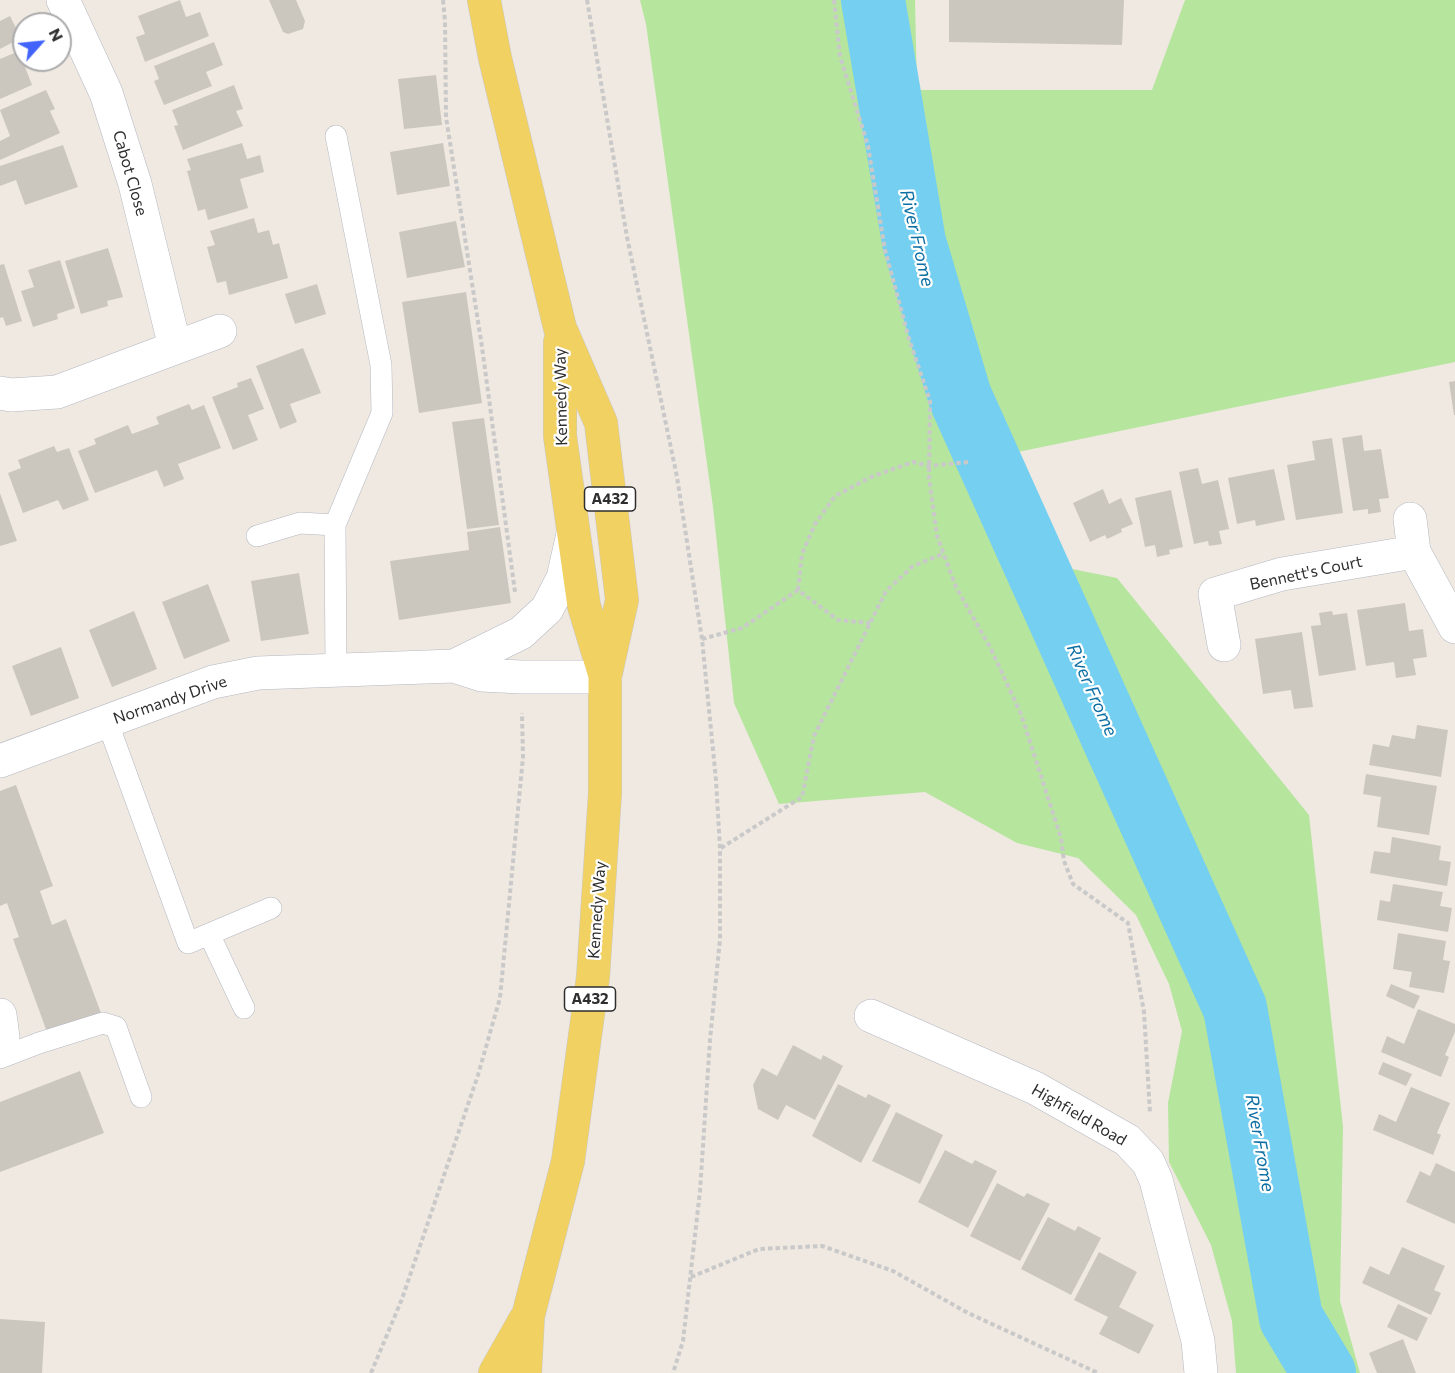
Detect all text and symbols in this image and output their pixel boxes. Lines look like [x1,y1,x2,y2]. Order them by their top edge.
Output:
north arrow [12,12,72,72]
text: N [46,25,68,44]
street label: Cabot Close [109,128,151,218]
water label: River Frome [895,187,939,289]
street label: Kennedy Way [551,348,571,446]
road number: A432 [584,487,636,511]
street label: Bennett's Court [1248,552,1364,594]
water label: River Frome [1062,640,1122,740]
street label: Normandy Drive [111,672,229,728]
street label: Kennedy Way [584,860,610,960]
road number: A432 [564,987,616,1011]
street label: Highfield Road [1028,1080,1130,1150]
water label: River Frome [1241,1092,1279,1194]

